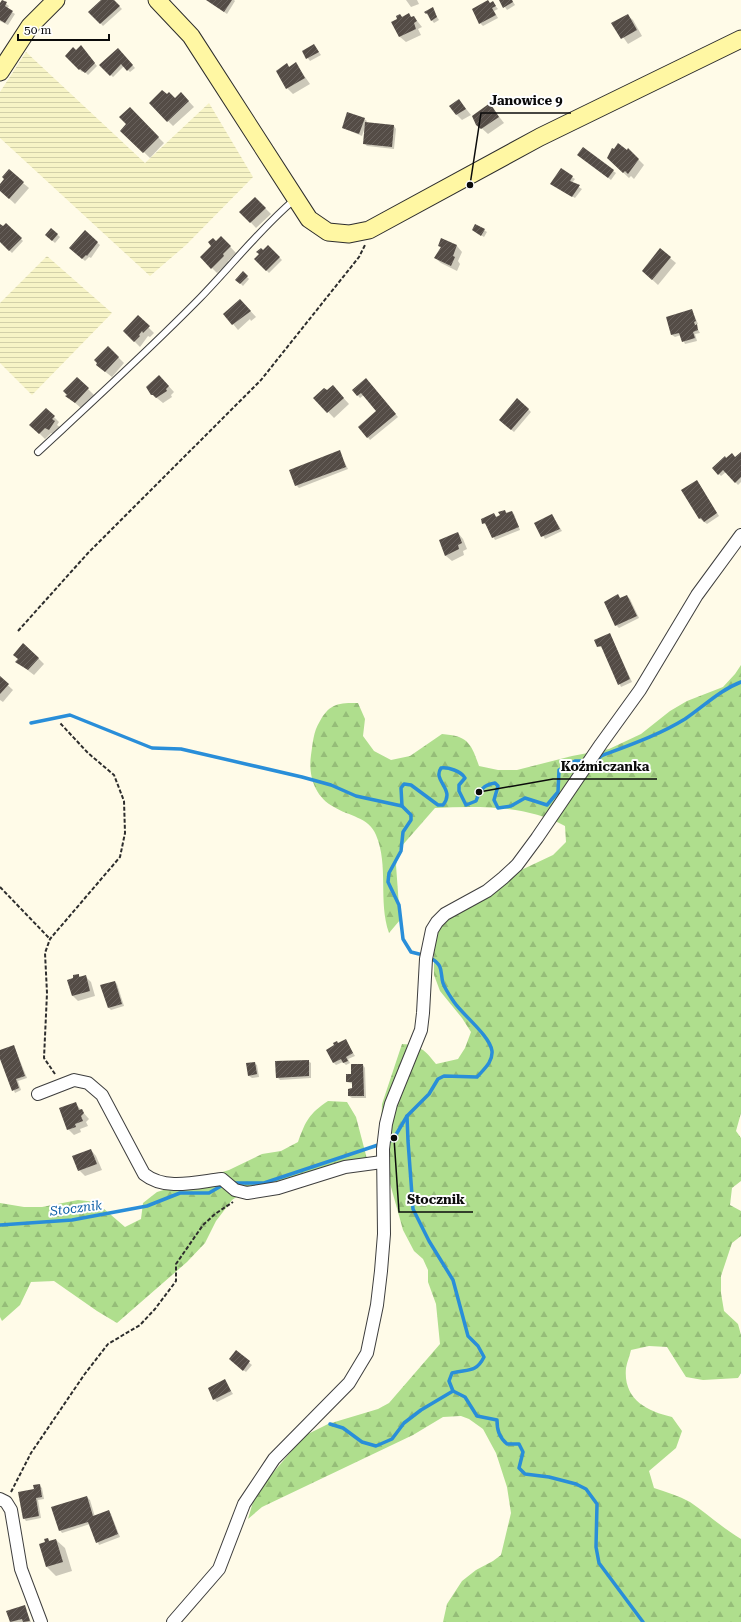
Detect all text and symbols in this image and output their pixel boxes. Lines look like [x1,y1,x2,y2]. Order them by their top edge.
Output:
scale bar [18,16,109,42]
text: 50 m [24,23,51,37]
callout: Janowice 9 [481,88,571,113]
text: Janowice 9 [489,93,563,108]
callout: Koźmiczanka [553,754,657,779]
text: Koźmiczanka [561,759,650,774]
callout: Stocznik [399,1187,473,1212]
text: Stocznik [407,1192,465,1207]
water label: Stocznik [48,1197,104,1219]

